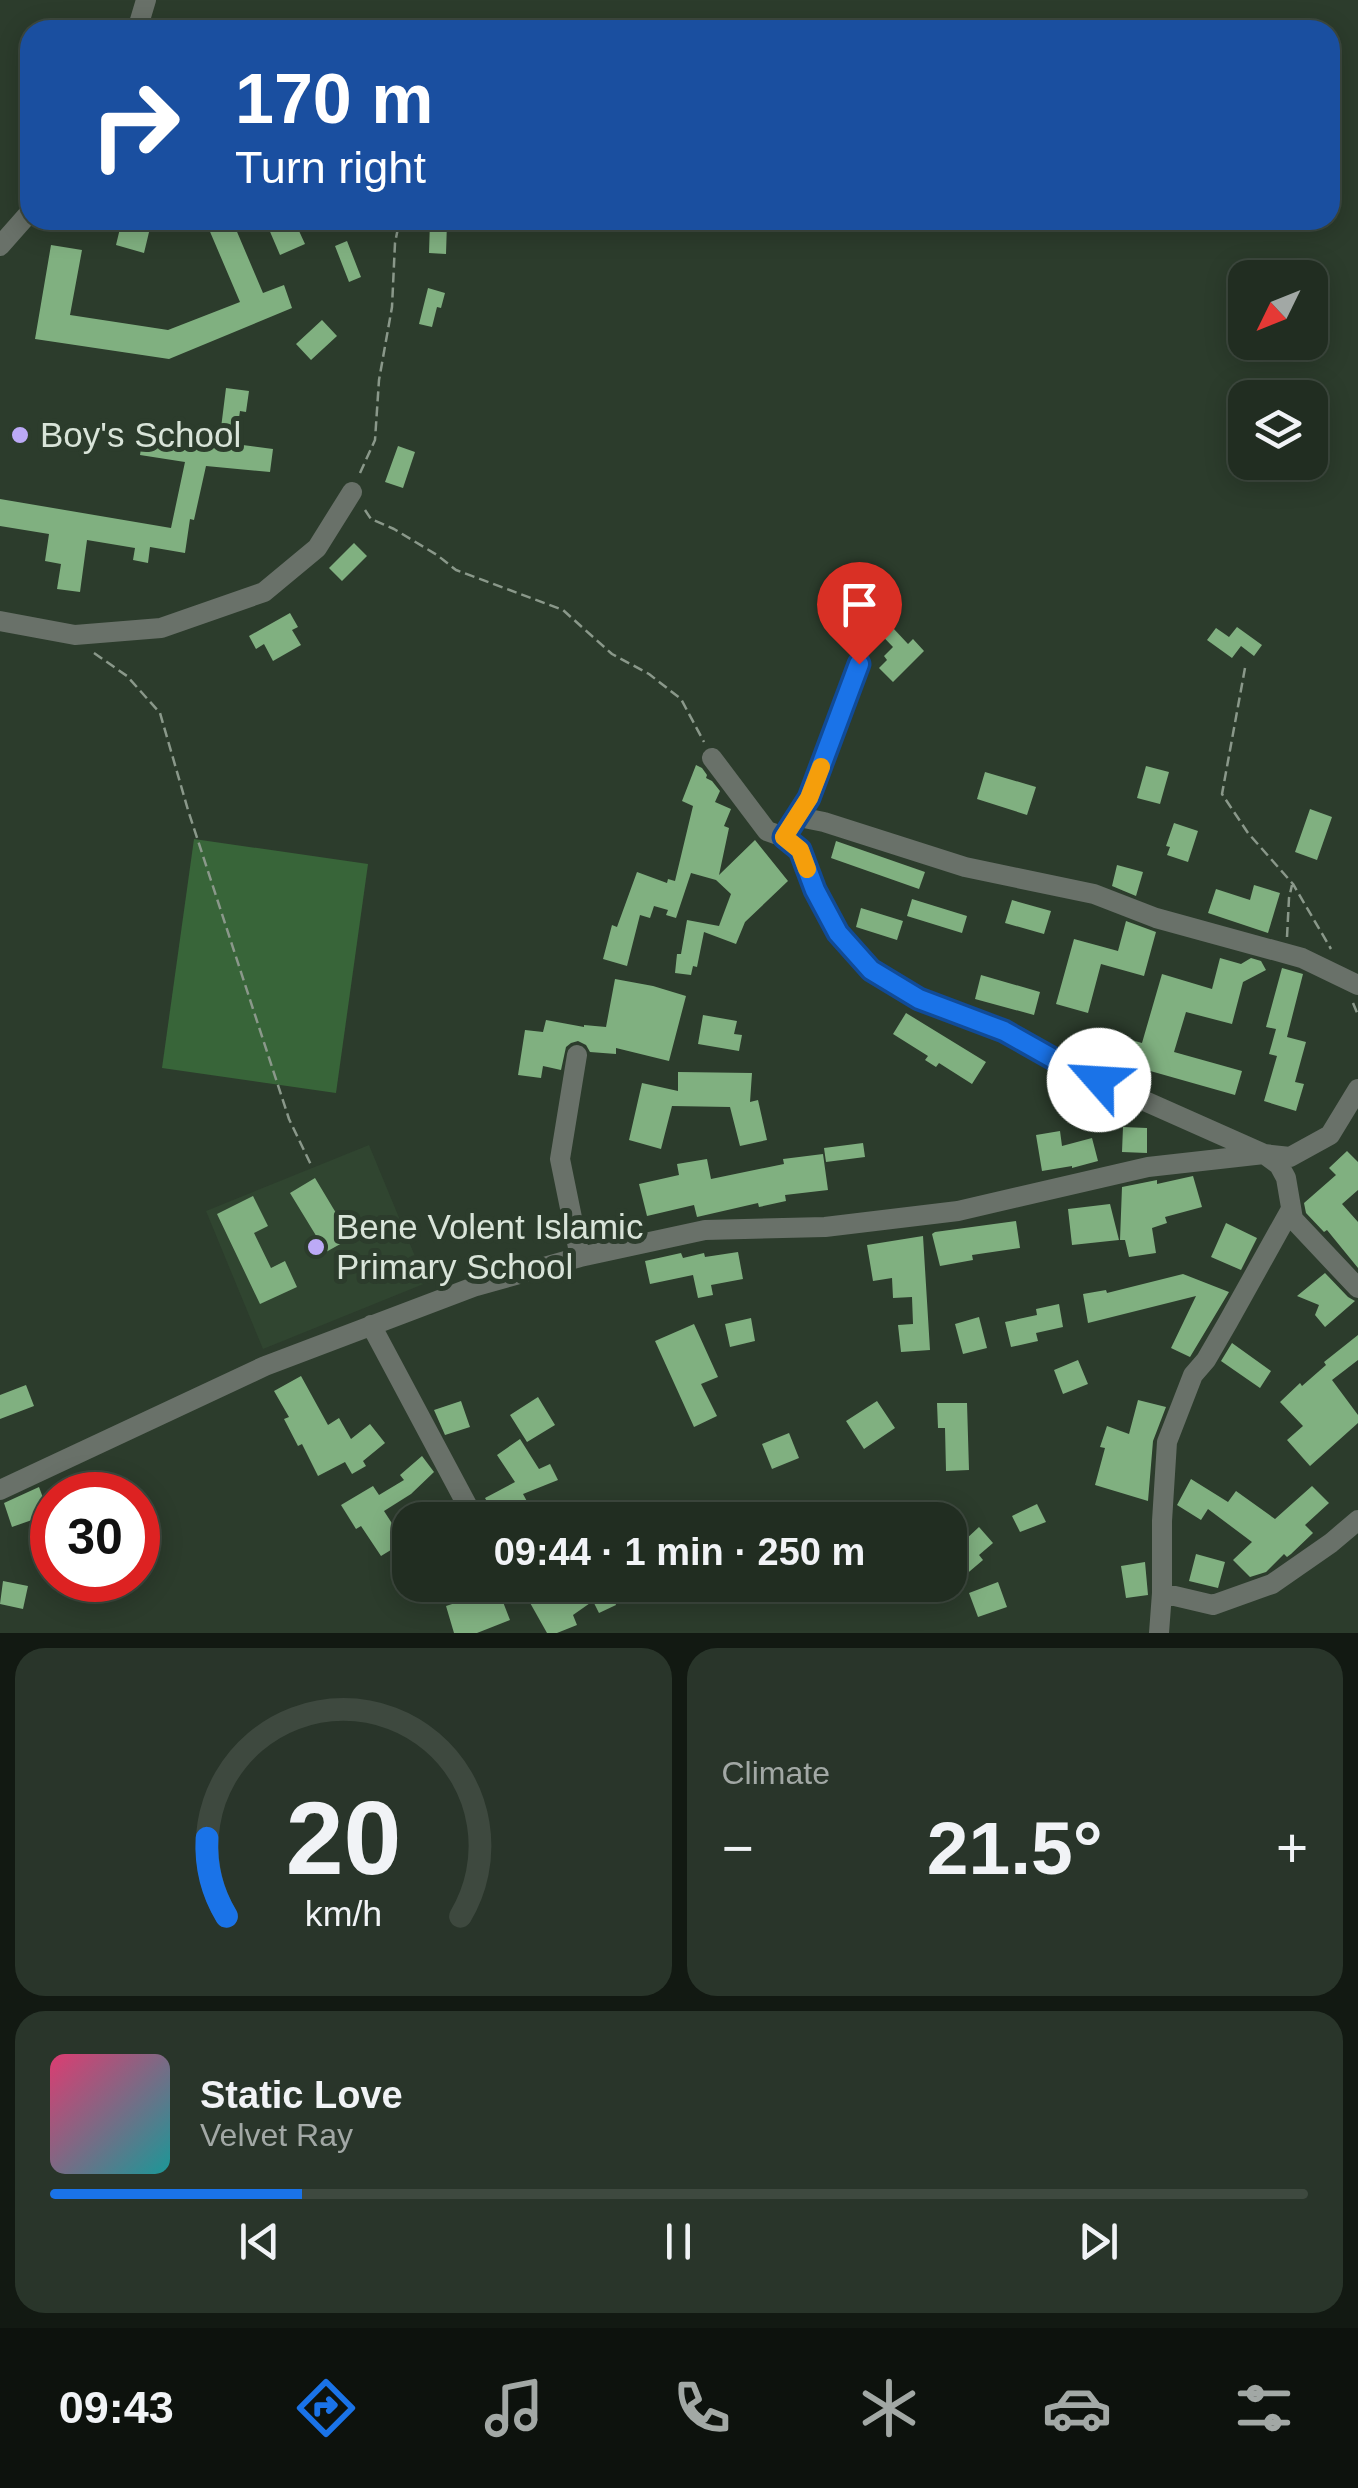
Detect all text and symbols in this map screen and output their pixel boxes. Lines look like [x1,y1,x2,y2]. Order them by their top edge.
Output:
icon: right [70,60,200,190]
text: 170 m [235,60,433,138]
text: Turn right [235,142,426,193]
north arrow [1228,260,1328,360]
map controls [1228,260,1328,480]
button: layers [1228,380,1328,480]
place label: Boy's School [40,415,241,454]
marker: Boy's School [9,424,31,446]
pin [817,562,902,665]
icon: arrive [832,577,887,632]
position arrow [1047,1028,1151,1132]
place label: Bene Volent Islamic Primary School [336,1207,643,1286]
marker: Bene Volent Islamic Primary School [305,1236,327,1258]
speed limit sign: 30 [30,1472,160,1602]
text: 09:44 · 1 min · 250 m [494,1531,865,1573]
text: Climate [722,1755,830,1791]
text: 20 [285,1780,401,1896]
text: 21.5° [927,1806,1103,1890]
text: − [722,1817,754,1879]
text: + [1276,1817,1308,1879]
text: km/h [305,1894,382,1934]
text: Static Love [200,2074,403,2116]
text: Velvet Ray [200,2117,353,2153]
icon: previous [232,2214,287,2269]
icon: pause [651,2214,706,2269]
icon: next [1071,2214,1126,2269]
icon: directions [291,2373,361,2443]
icon: music [479,2373,549,2443]
icon: phone [667,2373,737,2443]
icon: climate [854,2373,924,2443]
icon: car [1042,2373,1112,2443]
icon: filters [1229,2373,1299,2443]
text: 09:43 [59,2382,174,2433]

